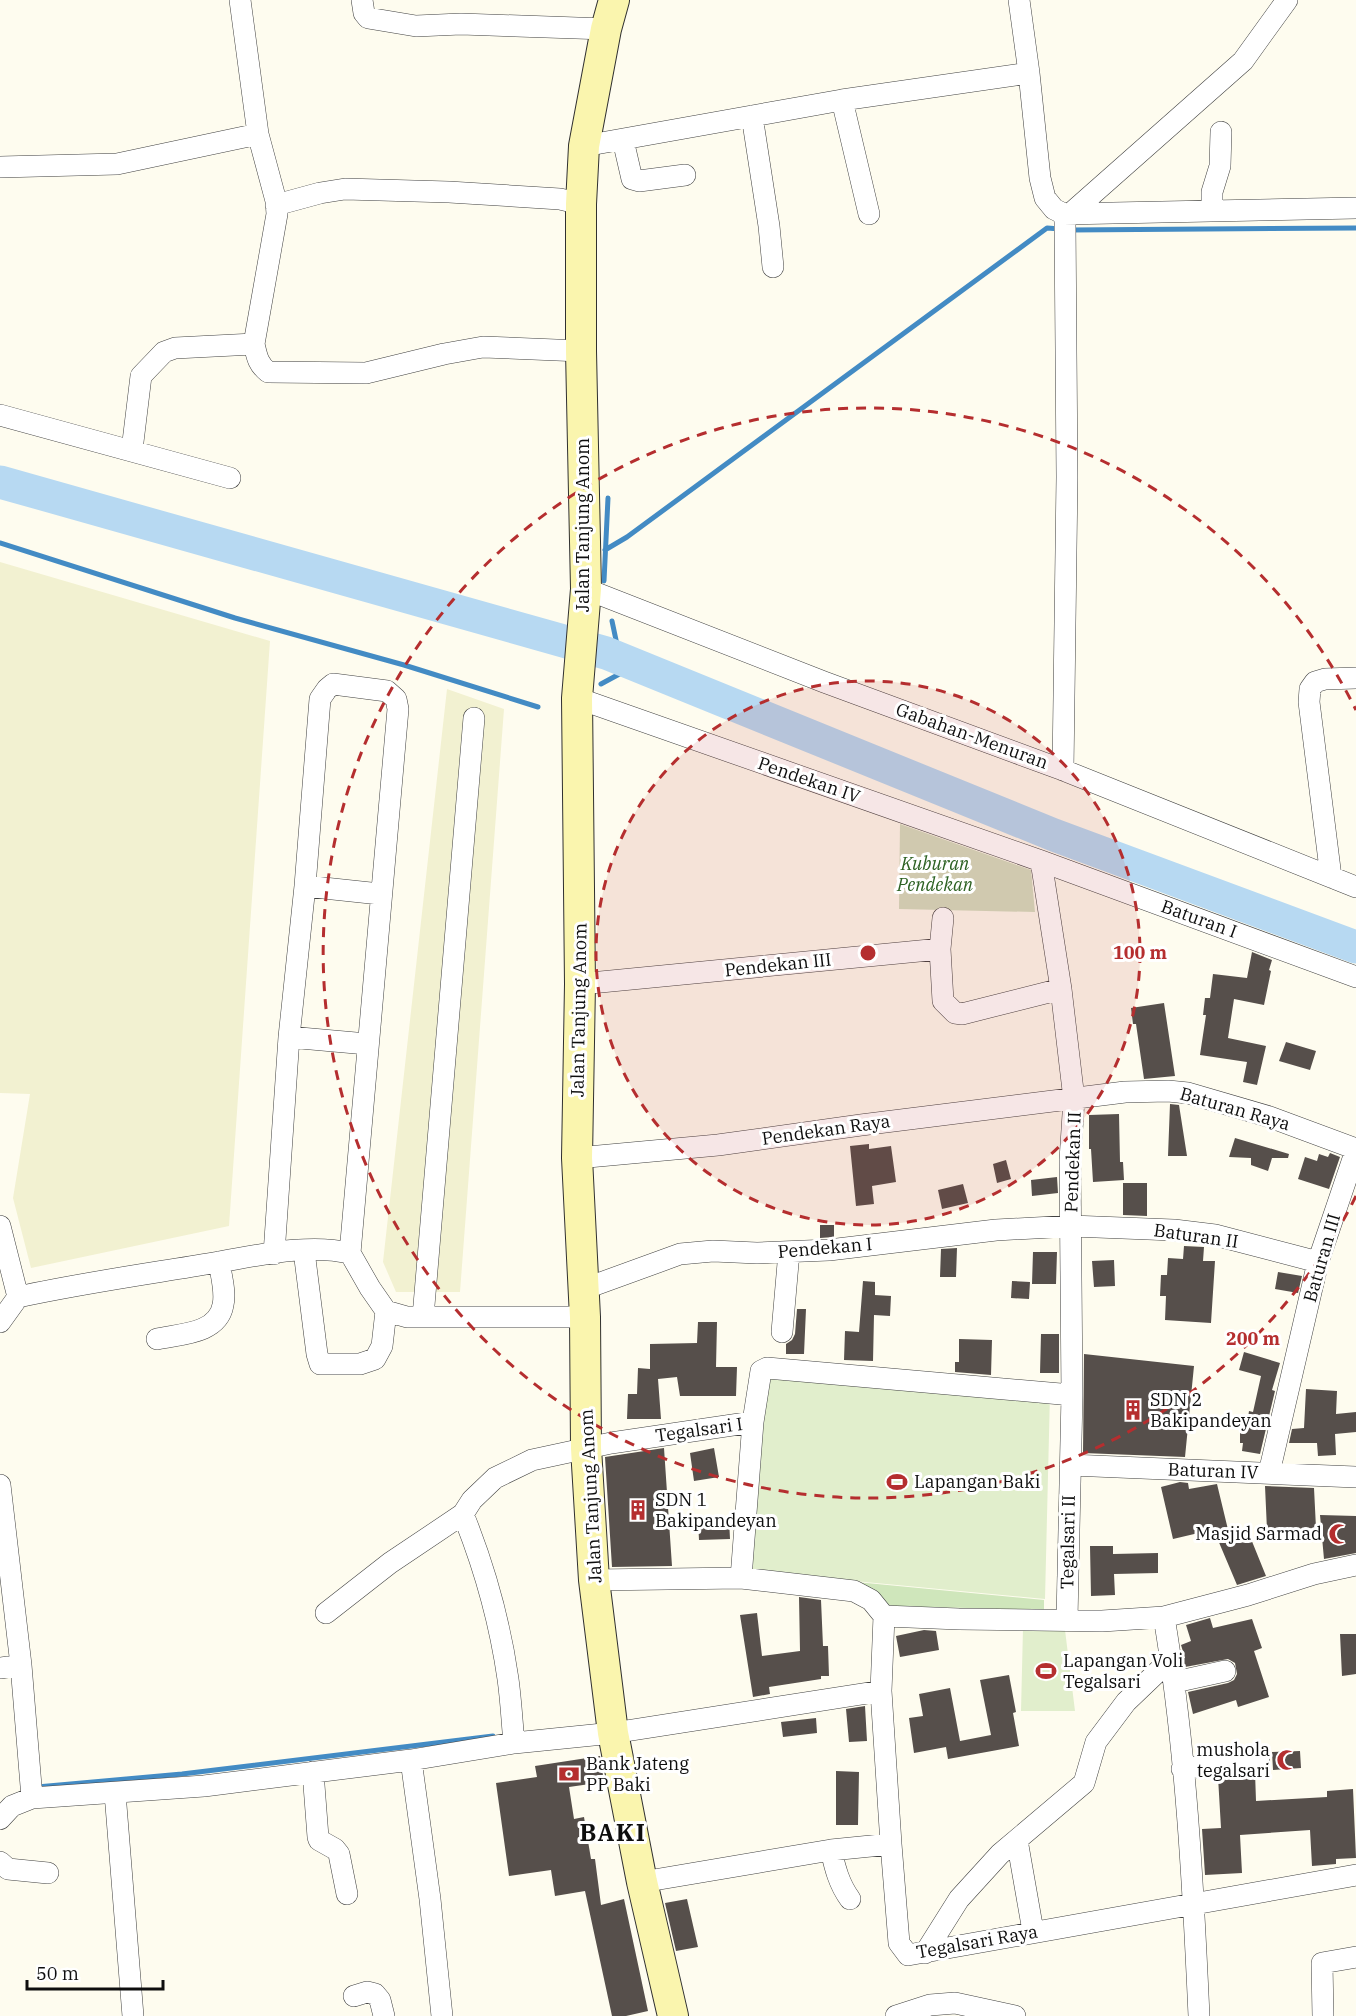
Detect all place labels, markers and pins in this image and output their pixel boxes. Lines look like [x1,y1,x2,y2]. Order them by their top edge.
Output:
centre of rings [858,943,878,963]
place label: SDN 2 Bakipandeyan [1150,1388,1272,1432]
building icon: SDN 2 Bakipandeyan [1121,1398,1145,1422]
sports icon: Lapangan Baki [885,1470,909,1494]
place label: Lapangan Baki [914,1470,1041,1493]
place label: SDN 1 Bakipandeyan [655,1488,777,1532]
building icon: SDN 1 Bakipandeyan [626,1498,650,1522]
place label: Masjid Sarmad [1195,1522,1322,1545]
mosque icon: Masjid Sarmad [1327,1522,1351,1546]
place label: Lapangan Voli Tegalsari [1063,1649,1184,1693]
sports icon: Lapangan Voli Tegalsari [1034,1659,1058,1683]
place label: mushola tegalsari [1196,1738,1270,1782]
mosque icon: mushola tegalsari [1275,1748,1299,1772]
place label: Bank Jateng PP Baki [586,1752,689,1796]
bank icon: Bank Jateng PP Baki [557,1762,581,1786]

